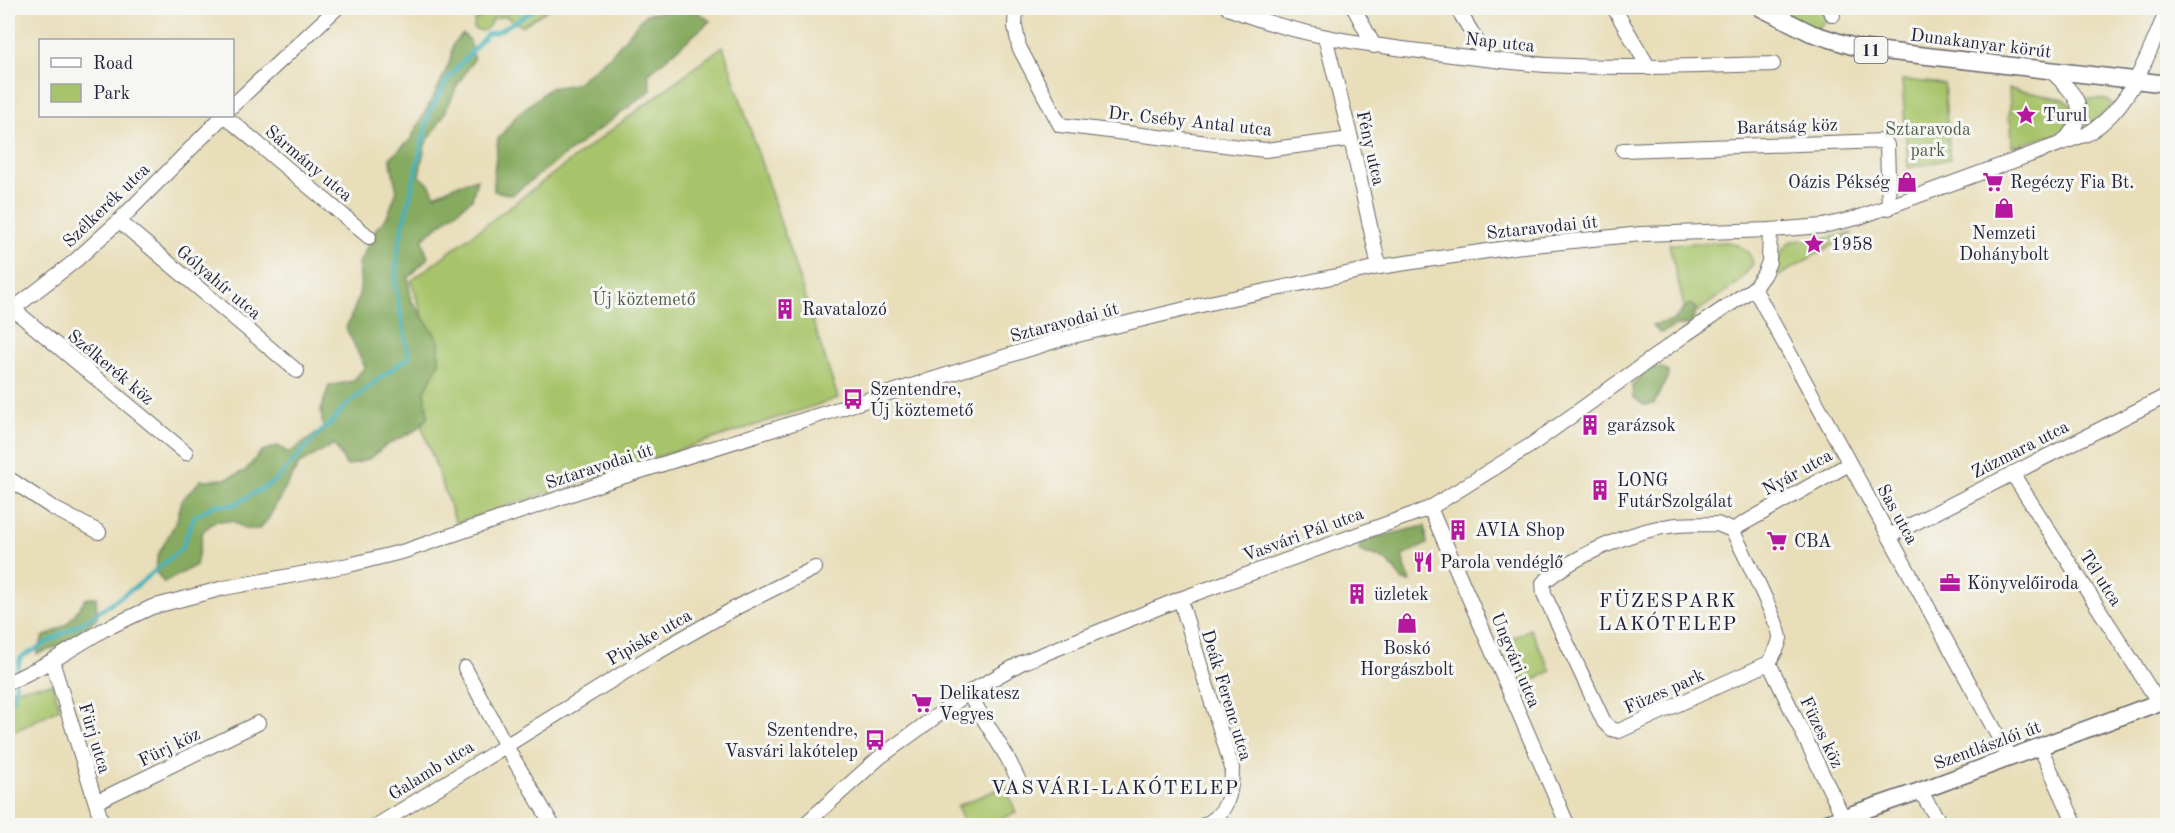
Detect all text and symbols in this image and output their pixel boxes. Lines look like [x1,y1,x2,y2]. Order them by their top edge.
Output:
street label: Dunakanyar körút [1909,26,2052,62]
street label: Nap utca [1464,30,1536,56]
road number: 11 [1854,37,1888,63]
legend [39,39,234,117]
text: Road [93,55,133,73]
text: Park [93,85,130,103]
place icon: Turul [2014,103,2038,127]
street label: Dr. Cséby Antal utca [1107,104,1273,140]
place label: Turul [2043,107,2087,125]
street label: Fény utca [1353,109,1387,187]
street label: Barátság köz [1736,116,1838,138]
park label: Sztaravoda park [1885,121,1971,160]
street label: Sármány utca [261,122,355,205]
street label: Szélkerék utca [60,160,154,251]
shop icon: Oázis Pékség [1895,170,1919,194]
supermarket icon: Regéczy Fia Bt. [1981,170,2005,194]
place label: Oázis Pékség [1788,174,1890,192]
place label: Regéczy Fia Bt. [2010,174,2134,192]
shop icon: Nemzeti Dohánybolt [1992,196,2016,220]
street label: Sztaravodai út [1486,213,1599,243]
place label: Nemzeti Dohánybolt [1959,225,2049,264]
place icon: 1958 [1802,232,1826,256]
place label: 1958 [1831,236,1873,254]
street label: Gólyahír utca [173,242,264,323]
park label: Új köztemető [592,286,696,309]
building icon: Ravatalozó [773,297,797,321]
street label: Sztaravodai út [1008,300,1121,346]
place label: Ravatalozó [802,301,887,319]
street label: Szélkerék köz [64,327,157,409]
place label: Szentendre, Új köztemető [870,381,973,420]
bus stop icon: Szentendre, Új köztemető [841,387,865,411]
building icon: garázsok [1578,413,1602,437]
place label: garázsok [1607,417,1676,435]
street label: Zúzmara utca [1969,418,2072,482]
street label: Sztaravodai út [543,441,655,493]
street label: Nyár utca [1760,446,1836,499]
place label: LONG FutárSzolgálat [1617,472,1733,511]
building icon: LONG FutárSzolgálat [1588,478,1612,502]
street label: Sas utca [1873,481,1921,548]
street label: Vasvári Pál utca [1241,505,1366,565]
building icon: AVIA Shop [1446,518,1470,542]
place label: AVIA Shop [1475,522,1565,540]
supermarket icon: CBA [1765,529,1789,553]
place label: CBA [1794,533,1832,551]
street label: Tél utca [2076,547,2125,610]
restaurant icon: Parola vendéglő [1411,550,1435,574]
place label: Parola vendéglő [1440,554,1563,572]
office icon: Könyvelőiroda [1938,571,1962,595]
place label: Könyvelőiroda [1967,575,2079,593]
building icon: üzletek [1345,582,1369,606]
place label: üzletek [1374,586,1429,604]
district label: FÜZESPARK LAKÓTELEP [1598,589,1738,635]
street label: Pipiske utca [604,606,695,669]
street label: Ungvári utca [1487,610,1543,711]
shop icon: Boskó Horgászbolt [1395,611,1419,635]
street label: Deák Ferenc utca [1198,628,1255,763]
place label: Boskó Horgászbolt [1360,640,1454,679]
street label: Füzes park [1622,666,1707,718]
place label: Delikatesz Vegyes [939,685,1020,724]
supermarket icon: Delikatesz Vegyes [910,691,934,715]
street label: Füzes köz [1796,694,1846,771]
street label: Fürj utca [75,701,113,776]
street label: Szentlászlói út [1931,718,2043,774]
place label: Szentendre, Vasvári lakótelep [725,722,858,761]
street label: Fürj köz [136,725,203,770]
bus stop icon: Szentendre, Vasvári lakótelep [863,728,887,752]
street label: Galamb utca [386,738,477,804]
district label: VASVÁRI-LAKÓTELEP [990,775,1240,799]

